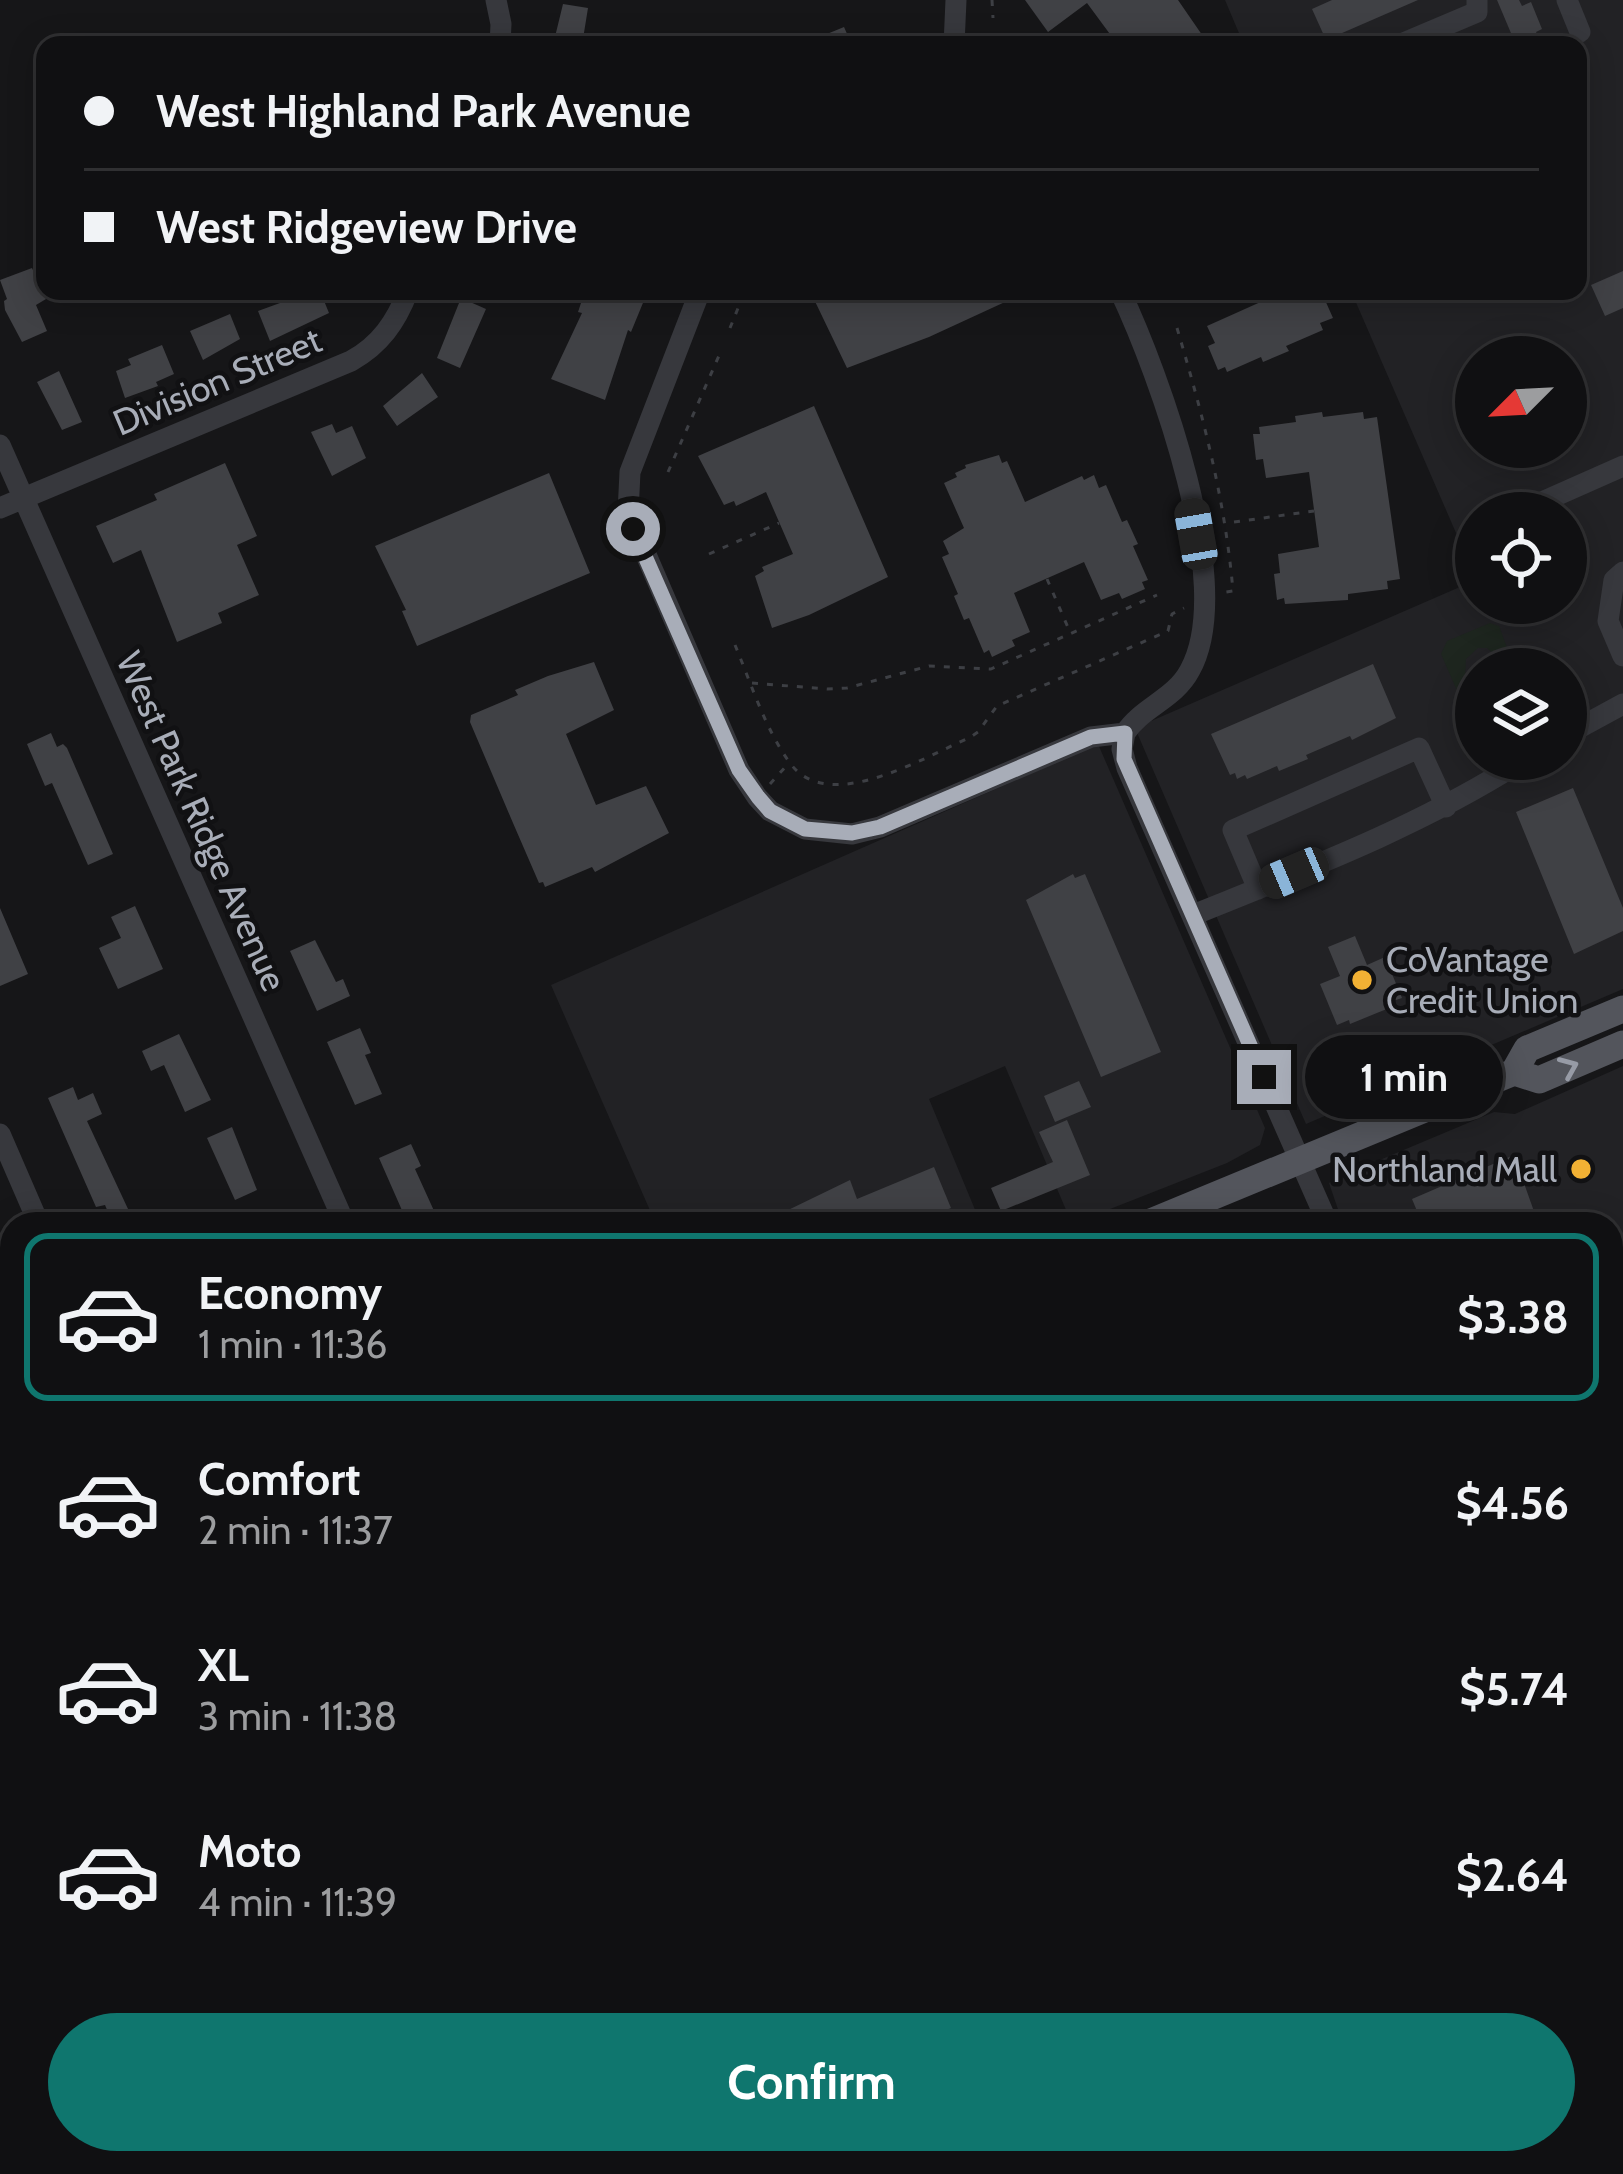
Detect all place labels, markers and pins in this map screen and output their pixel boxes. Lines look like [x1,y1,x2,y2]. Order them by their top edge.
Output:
place label: CoVantage Credit Union [1386,937,1578,1022]
marker: CoVantage Credit Union [1349,967,1375,993]
place label: Northland Mall [1332,1147,1557,1191]
marker: Northland Mall [1568,1156,1594,1182]

